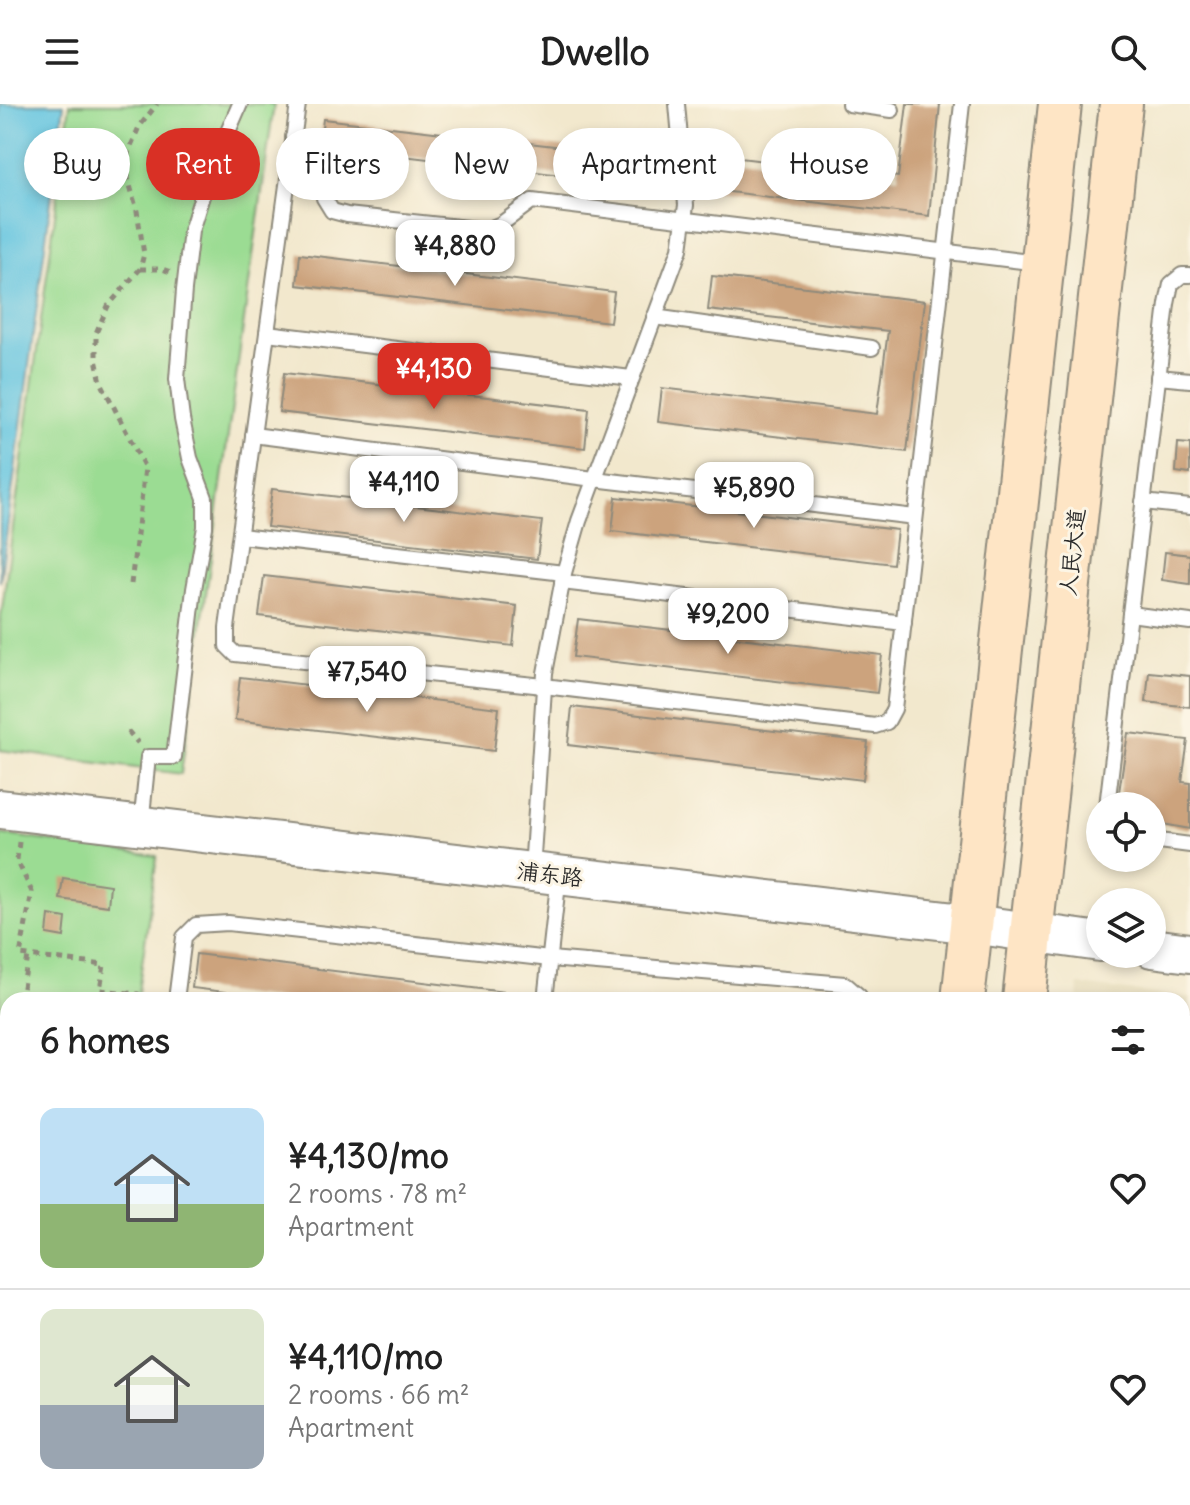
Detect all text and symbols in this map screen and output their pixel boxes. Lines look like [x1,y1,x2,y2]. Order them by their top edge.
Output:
icon: menu [40,30,84,74]
text: Dwello [540,30,650,75]
icon: search [1106,30,1150,74]
chip: Buy [24,128,130,200]
chip: Rent [146,128,260,200]
chip: Filters [276,128,409,200]
chip: New [425,128,537,200]
chip: Apartment [553,128,745,200]
chip: House [761,128,897,200]
pin: ¥4,880 [390,220,520,288]
text: ¥4,880 [414,229,496,262]
pin: ¥4,130 [369,343,499,411]
text: ¥4,130 [396,352,472,385]
pin: ¥4,110 [339,456,469,524]
pin: ¥5,890 [689,462,819,530]
text: ¥4,110 [368,465,440,498]
text: ¥5,890 [713,471,795,504]
street label: 人民大道 [1053,507,1091,597]
pin: ¥9,200 [663,588,793,656]
text: ¥9,200 [686,597,770,630]
pin: ¥7,540 [302,646,432,714]
text: ¥7,540 [327,655,407,688]
map controls [1086,792,1166,968]
button: locate [1086,792,1166,872]
street label: 浦东路 [516,856,584,892]
button: layers [1086,888,1166,968]
icon: filters [1106,1018,1150,1062]
text: 6 homes [40,1019,170,1062]
text: ¥4,130/mo [288,1134,449,1177]
icon: home [104,1140,200,1236]
icon: heart [1106,1166,1150,1210]
text: 2 rooms · 78 m² [288,1177,467,1210]
text: Apartment [288,1210,414,1243]
text: ¥4,110/mo [288,1335,443,1378]
icon: home [104,1341,200,1437]
icon: heart [1106,1367,1150,1411]
text: 2 rooms · 66 m² [288,1378,470,1411]
text: Apartment [288,1411,414,1444]

